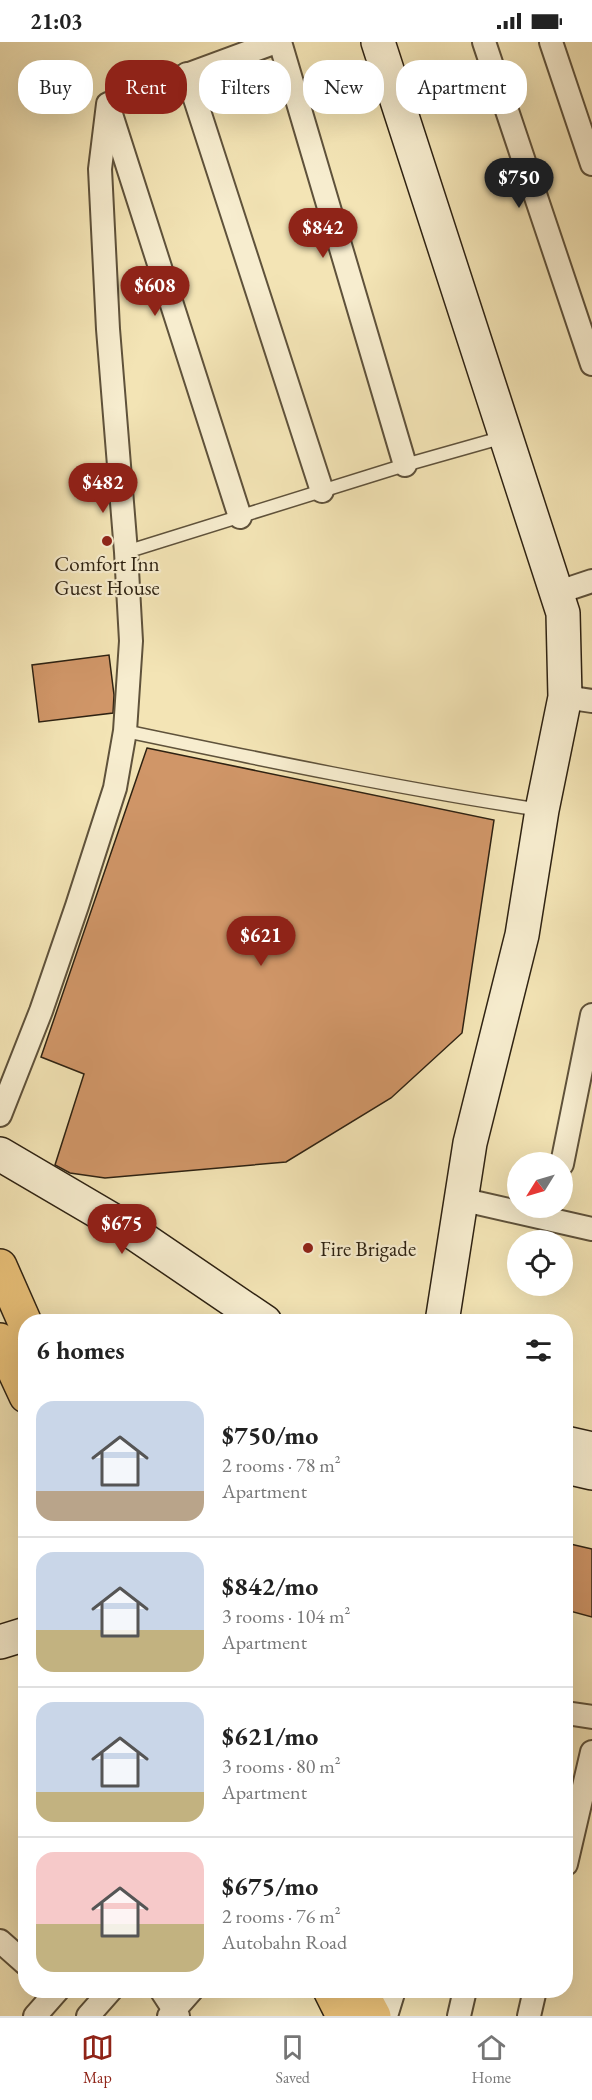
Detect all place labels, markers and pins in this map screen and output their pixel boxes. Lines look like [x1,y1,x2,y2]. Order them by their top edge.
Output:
pin: $750 [483,158,555,209]
pin: $842 [287,208,359,259]
pin: $608 [119,266,191,317]
pin: $482 [67,463,139,514]
marker: Comfort Inn Guest House [100,534,114,548]
place label: Comfort Inn Guest House [54,550,160,601]
pin: $621 [225,916,297,967]
pin: $675 [86,1204,158,1255]
place label: Fire Brigade [320,1235,416,1262]
marker: Fire Brigade [301,1241,315,1255]

